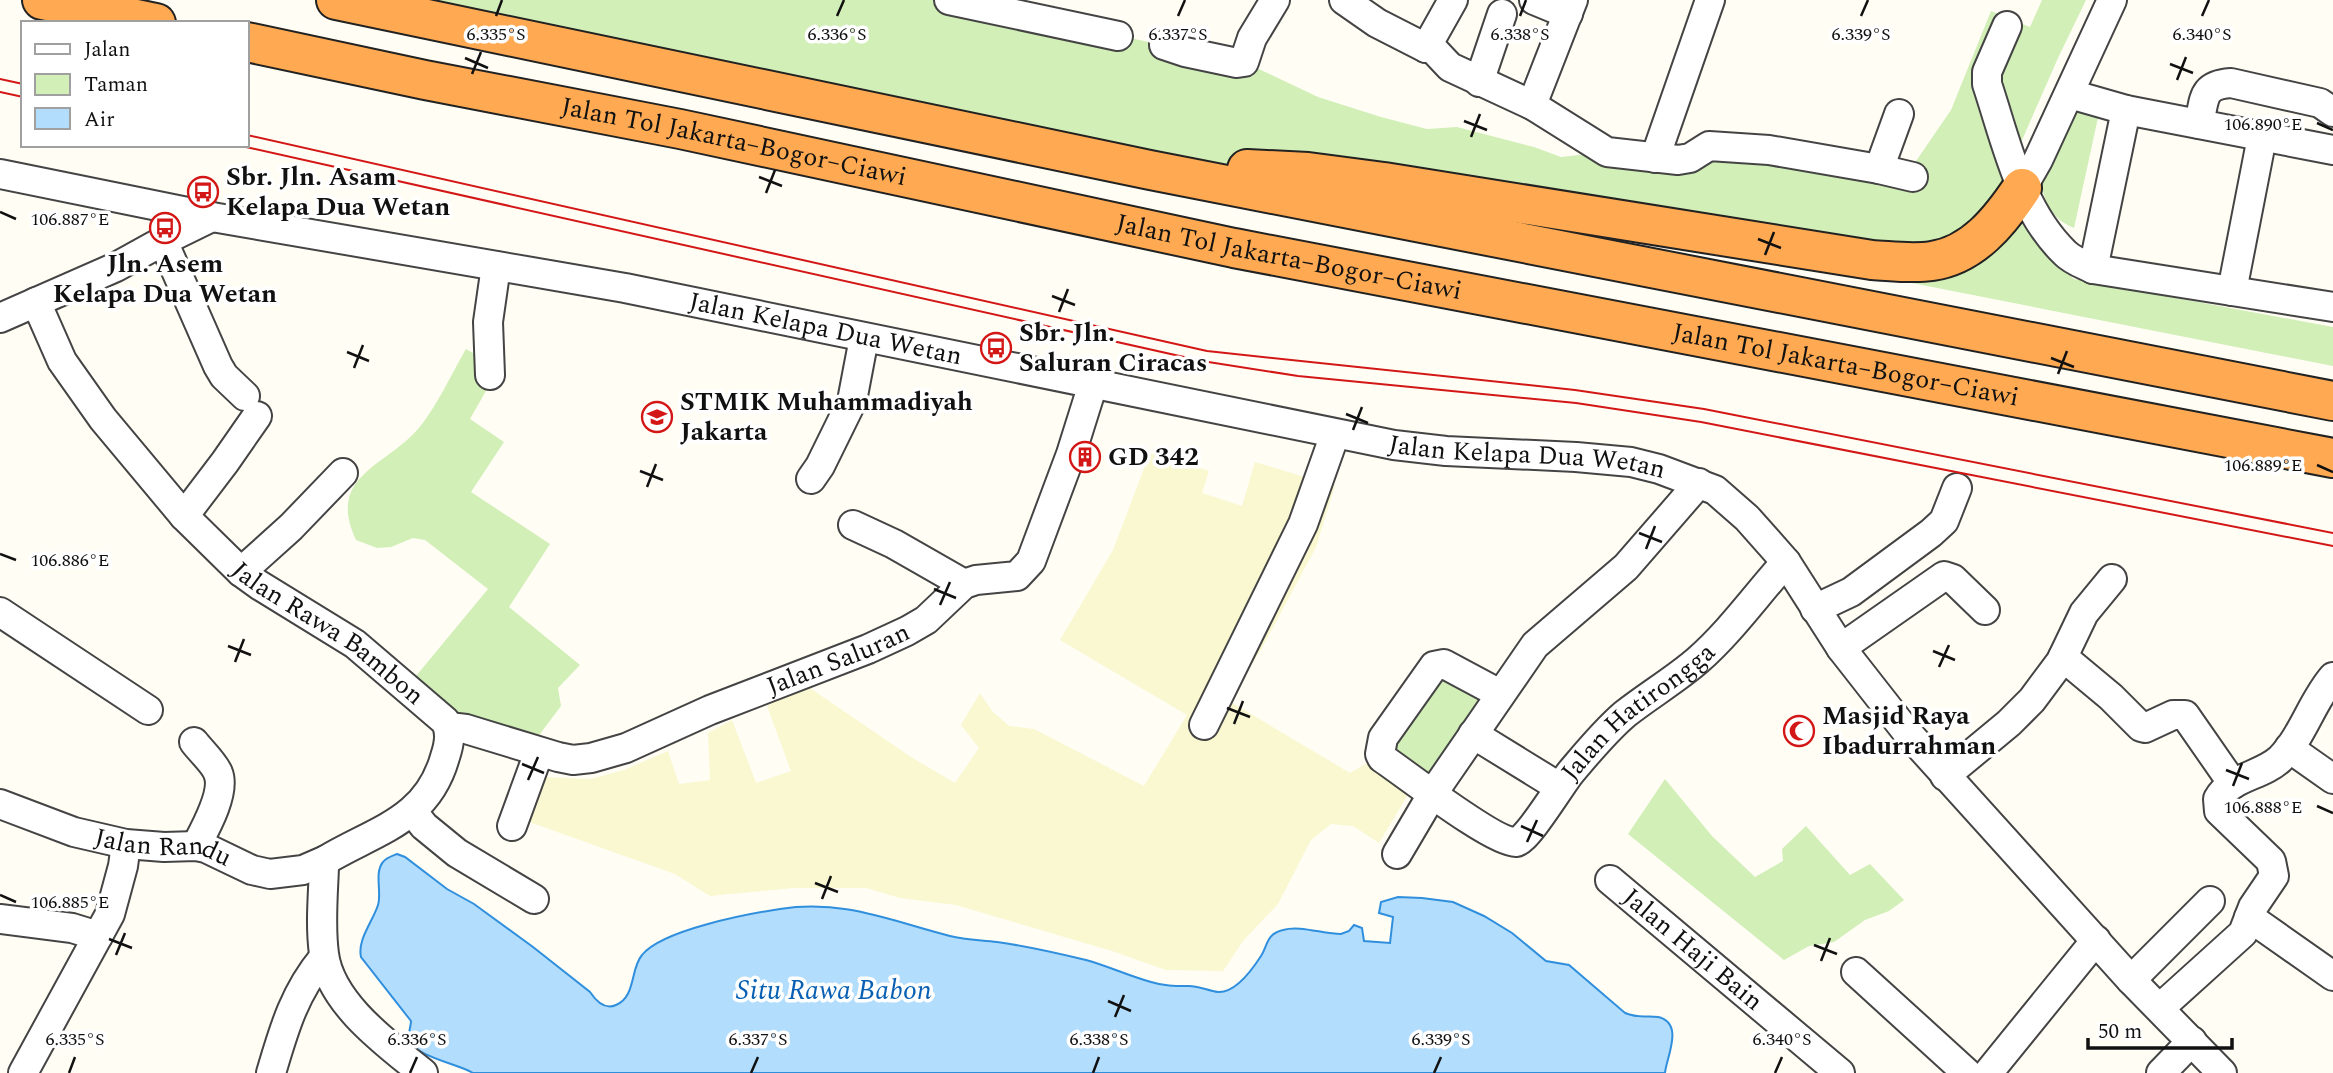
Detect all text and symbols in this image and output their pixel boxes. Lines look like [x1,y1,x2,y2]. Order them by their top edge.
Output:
legend [21,21,248,147]
text: 6.335°S [466,21,526,48]
text: 6.336°S [807,21,867,48]
text: 6.337°S [1148,21,1208,48]
text: 6.338°S [1490,21,1550,48]
text: 6.339°S [1831,21,1891,48]
text: 6.340°S [2172,21,2232,48]
text: Jalan [84,34,130,66]
text: Taman [84,69,148,101]
street label: Jalan Tol Jakarta–Bogor–Ciawi [558,87,910,197]
text: Air [84,104,115,136]
text: 106.890°E [2223,111,2303,138]
place label: Sbr. Jln. Asam Kelapa Dua Wetan [226,157,450,227]
bus stop icon: Sbr. Jln. Asam Kelapa Dua Wetan [186,175,220,209]
street label: Jalan Tol Jakarta–Bogor–Ciawi [1112,203,1465,311]
text: 106.887°E [30,206,110,233]
bus stop icon: Jln. Asem Kelapa Dua Wetan [148,211,182,245]
place label: Jln. Asem Kelapa Dua Wetan [53,244,277,314]
street label: Jalan Kelapa Dua Wetan [685,282,966,376]
street label: Jalan Tol Jakarta–Bogor–Ciawi [1669,312,2022,418]
place label: Sbr. Jln. Saluran Ciracas [1019,313,1207,383]
bus stop icon: Sbr. Jln. Saluran Ciracas [979,331,1013,365]
place label: STMIK Muhammadiyah Jakarta [680,382,973,452]
school or university icon: STMIK Muhammadiyah Jakarta [640,400,674,434]
street label: Jalan Kelapa Dua Wetan [1385,424,1670,490]
place label: GD 342 [1108,437,1199,477]
building icon: GD 342 [1068,440,1102,474]
text: 106.889°E [2223,452,2303,479]
text: 106.886°E [30,547,110,574]
street label: Jalan Rawa Bambon [221,552,433,715]
street label: Jalan Saluran [761,612,916,706]
street label: Jalan Hatirongga [1551,633,1725,790]
place label: Masjid Raya Ibadurrahman [1822,696,1996,766]
mosque icon: Masjid Raya Ibadurrahman [1782,714,1816,748]
text: 106.888°E [2223,794,2303,821]
street label: Jalan Randu [91,817,238,877]
street label: Jalan Haji Bain [1613,878,1772,1021]
text: 106.885°E [30,889,110,916]
water label: Situ Rawa Babon [736,969,932,1012]
scale bar [2088,1006,2232,1050]
text: 50 m [2098,1016,2142,1048]
text: 6.335°S [45,1026,105,1053]
text: 6.336°S [387,1026,447,1053]
text: 6.337°S [728,1026,788,1053]
text: 6.338°S [1069,1026,1129,1053]
text: 6.339°S [1411,1026,1471,1053]
text: 6.340°S [1752,1026,1812,1053]

